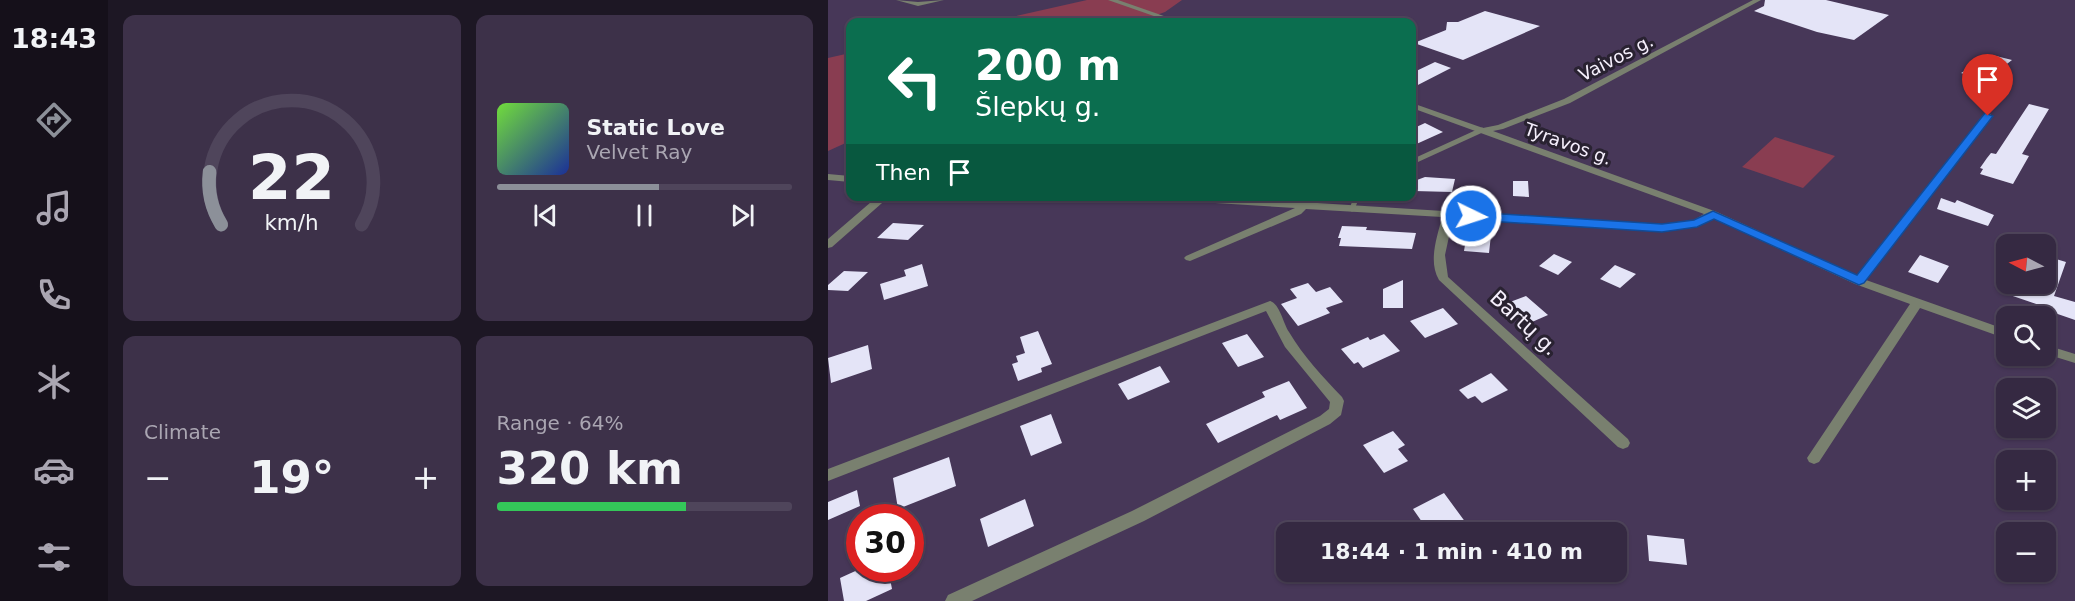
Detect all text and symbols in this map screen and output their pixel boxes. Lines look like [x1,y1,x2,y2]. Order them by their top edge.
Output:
text: 18:43 [11,23,97,54]
street label: Vaivos g. [1575,30,1657,85]
text: 200 m [975,41,1121,90]
icon: left [876,42,954,120]
pin [1962,54,2013,116]
icon: arrive [1971,63,2004,96]
text: Šlepkų g. [975,91,1100,122]
icon: directions [33,99,75,141]
text: Static Love [587,115,725,140]
street label: Tyravos g. [1521,118,1615,169]
text: Velvet Ray [587,140,692,164]
text: 22 [248,141,335,214]
icon: arrive [943,156,976,189]
text: Then [876,160,931,185]
position arrow [1439,184,1503,248]
icon: music [33,187,75,229]
icon: previous [529,199,562,232]
icon: pause [628,199,661,232]
icon: next [726,199,759,232]
text: km/h [265,210,319,235]
north arrow [1996,234,2056,294]
map controls [1996,234,2056,582]
icon: phone [33,274,75,316]
street label: Bartų g. [1485,286,1563,360]
button: search [1996,306,2056,366]
icon: climate [33,361,75,403]
button: layers [1996,378,2056,438]
text: Range · 64% [497,411,623,435]
text: Climate [144,420,221,444]
text: 320 km [497,442,683,495]
icon: car [33,449,75,491]
button: + [1996,450,2056,510]
text: 19° [249,451,334,504]
text: − [144,458,172,497]
text: + [412,458,440,497]
speed limit sign: 30 [846,504,924,582]
button: − [1996,522,2056,582]
icon: filters [33,536,75,578]
text: 18:44 · 1 min · 410 m [1320,539,1583,564]

